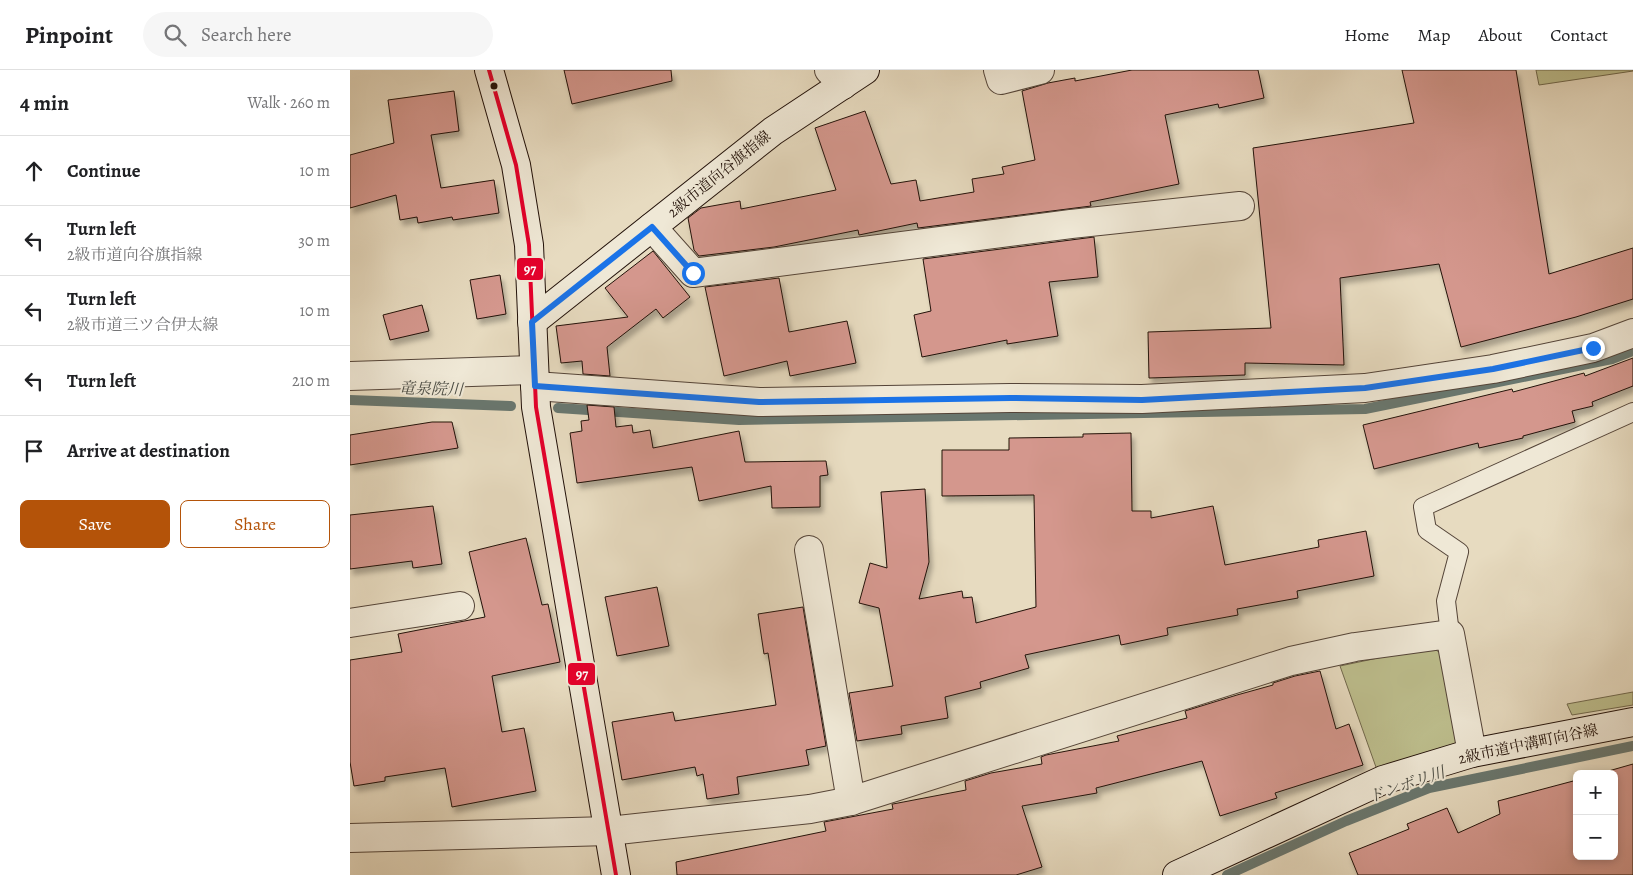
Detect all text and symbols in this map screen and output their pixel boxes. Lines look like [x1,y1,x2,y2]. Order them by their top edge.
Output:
search box [143,12,493,57]
text: Pinpoint [25,19,113,51]
icon: search [161,21,189,49]
text: Search here [201,22,291,48]
text: Home [1344,23,1389,47]
text: Map [1417,23,1450,47]
text: About [1478,23,1522,47]
text: Contact [1550,23,1608,47]
unlabelled marker [489,81,499,91]
text: 4 min [20,89,69,117]
text: Walk · 260 m [248,92,330,114]
street label: 2級市道向谷旗指線 [663,126,775,222]
icon: ahead [20,157,48,185]
text: Continue [67,158,141,184]
text: 10 m [300,160,330,182]
text: Turn left [67,216,136,242]
icon: left [20,227,48,255]
text: 30 m [298,230,330,252]
text: 2級市道向谷旗指線 [67,244,203,266]
line badge: 97 [516,257,544,281]
text: 97 [524,260,536,279]
route start [682,262,705,285]
text: Turn left [67,286,136,312]
icon: left [20,297,48,325]
text: 10 m [300,300,330,322]
text: 2級市道三ツ合伊太線 [67,314,219,336]
route end [1582,337,1605,360]
icon: left [20,367,48,395]
text: Turn left [67,368,136,394]
text: 210 m [292,370,330,392]
water label: 竜泉院川 [399,377,465,401]
icon: arrive [20,437,48,465]
text: Arrive at destination [67,438,230,464]
button: Save [20,500,170,548]
button: Share [180,500,330,548]
line badge: 97 [567,662,596,686]
text: 97 [576,665,588,684]
street label: 2級市道中溝町向谷線 [1456,719,1600,769]
water label: ドンボリ川 [1365,761,1450,808]
map controls [1573,770,1618,860]
button: + [1573,770,1618,815]
button: − [1573,815,1618,860]

